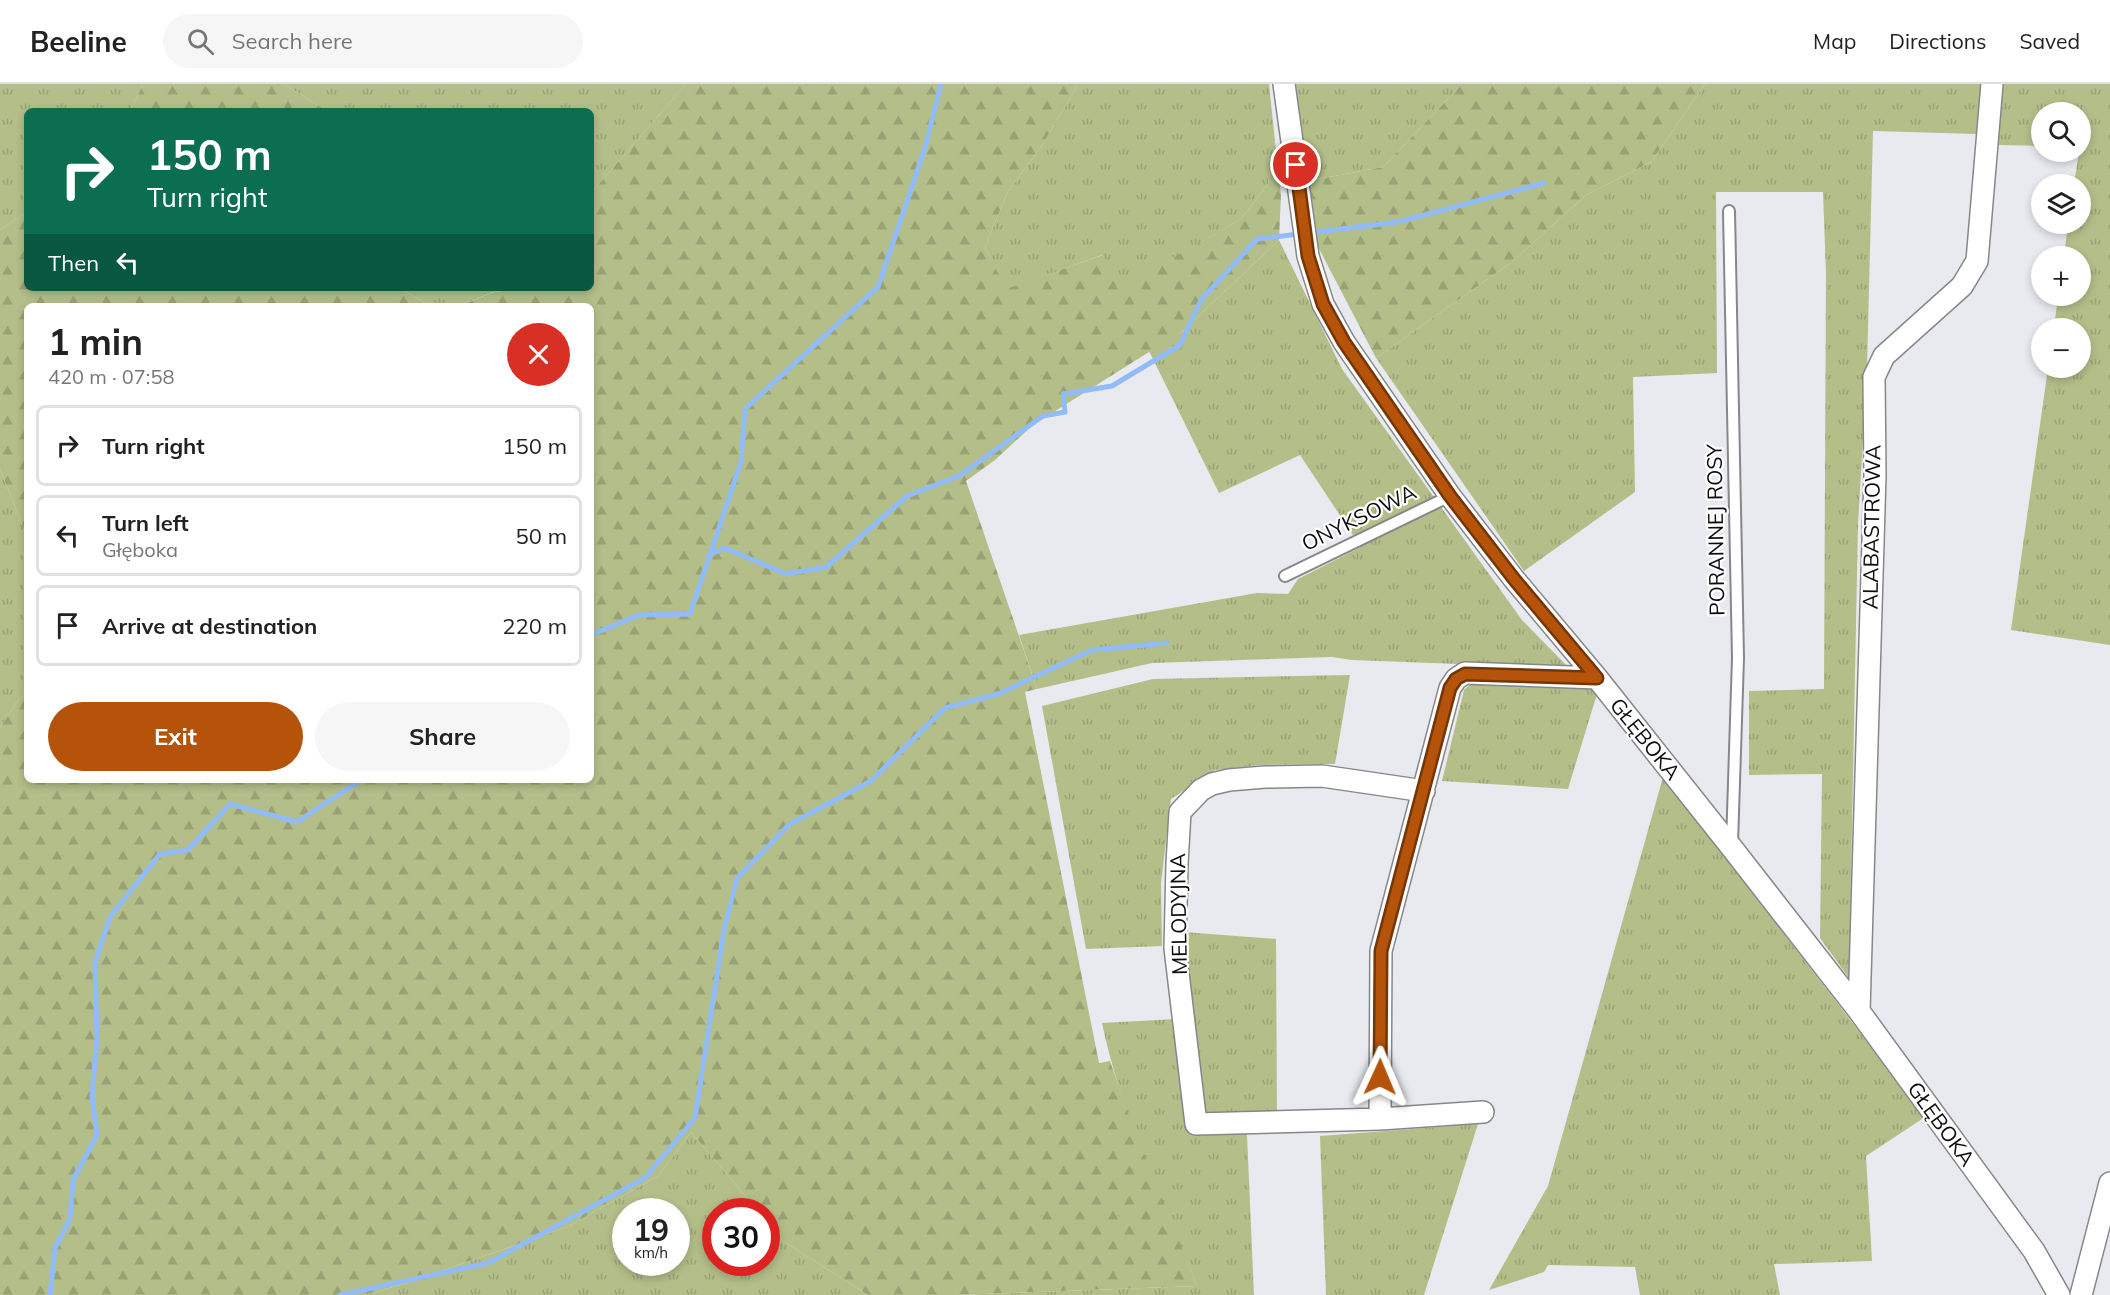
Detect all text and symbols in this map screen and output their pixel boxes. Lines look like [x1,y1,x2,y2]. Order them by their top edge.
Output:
search box [163,14,583,68]
text: Beeline [30,24,127,59]
icon: search [184,25,217,58]
text: Search here [232,27,353,55]
text: Map [1813,28,1856,54]
text: Directions [1889,28,1986,54]
text: Saved [2019,28,2080,54]
map controls [2031,102,2091,378]
button: search [2031,102,2091,162]
text: 150 m [147,128,272,181]
icon: right [48,132,126,210]
pin [1270,139,1321,190]
icon: arrive [1279,148,1312,181]
button: layers [2031,174,2091,234]
text: Turn right [147,180,267,214]
icon: left [111,246,144,279]
button: + [2031,246,2091,306]
text: Then [48,249,99,277]
button: − [2031,318,2091,378]
text: 1 min [48,319,143,364]
button: close [507,323,570,386]
text: 420 m · 07:58 [48,364,174,389]
icon: right [51,429,84,462]
text: Turn right [102,432,205,460]
text: 150 m [502,432,567,460]
street label: PORANNEJ ROSY [1700,444,1729,616]
street label: ALABASTROWA [1857,444,1885,610]
street label: ONYKSOWA [1297,478,1421,556]
text: Turn left [102,509,189,537]
icon: left [51,519,84,552]
text: 50 m [516,522,567,550]
text: Głęboka [102,537,178,562]
icon: arrive [51,609,84,642]
text: Arrive at destination [102,612,317,640]
text: 220 m [502,612,567,640]
street label: GŁĘBOKA [1605,692,1687,785]
button: Exit [48,702,303,771]
button: Share [315,702,570,771]
street label: MELODYJNA [1164,852,1192,975]
position arrow [1348,1045,1412,1109]
street label: GŁĘBOKA [1903,1076,1981,1171]
speed limit sign: 30 [702,1198,780,1276]
text: 19 [633,1211,669,1249]
text: km/h [634,1243,668,1262]

